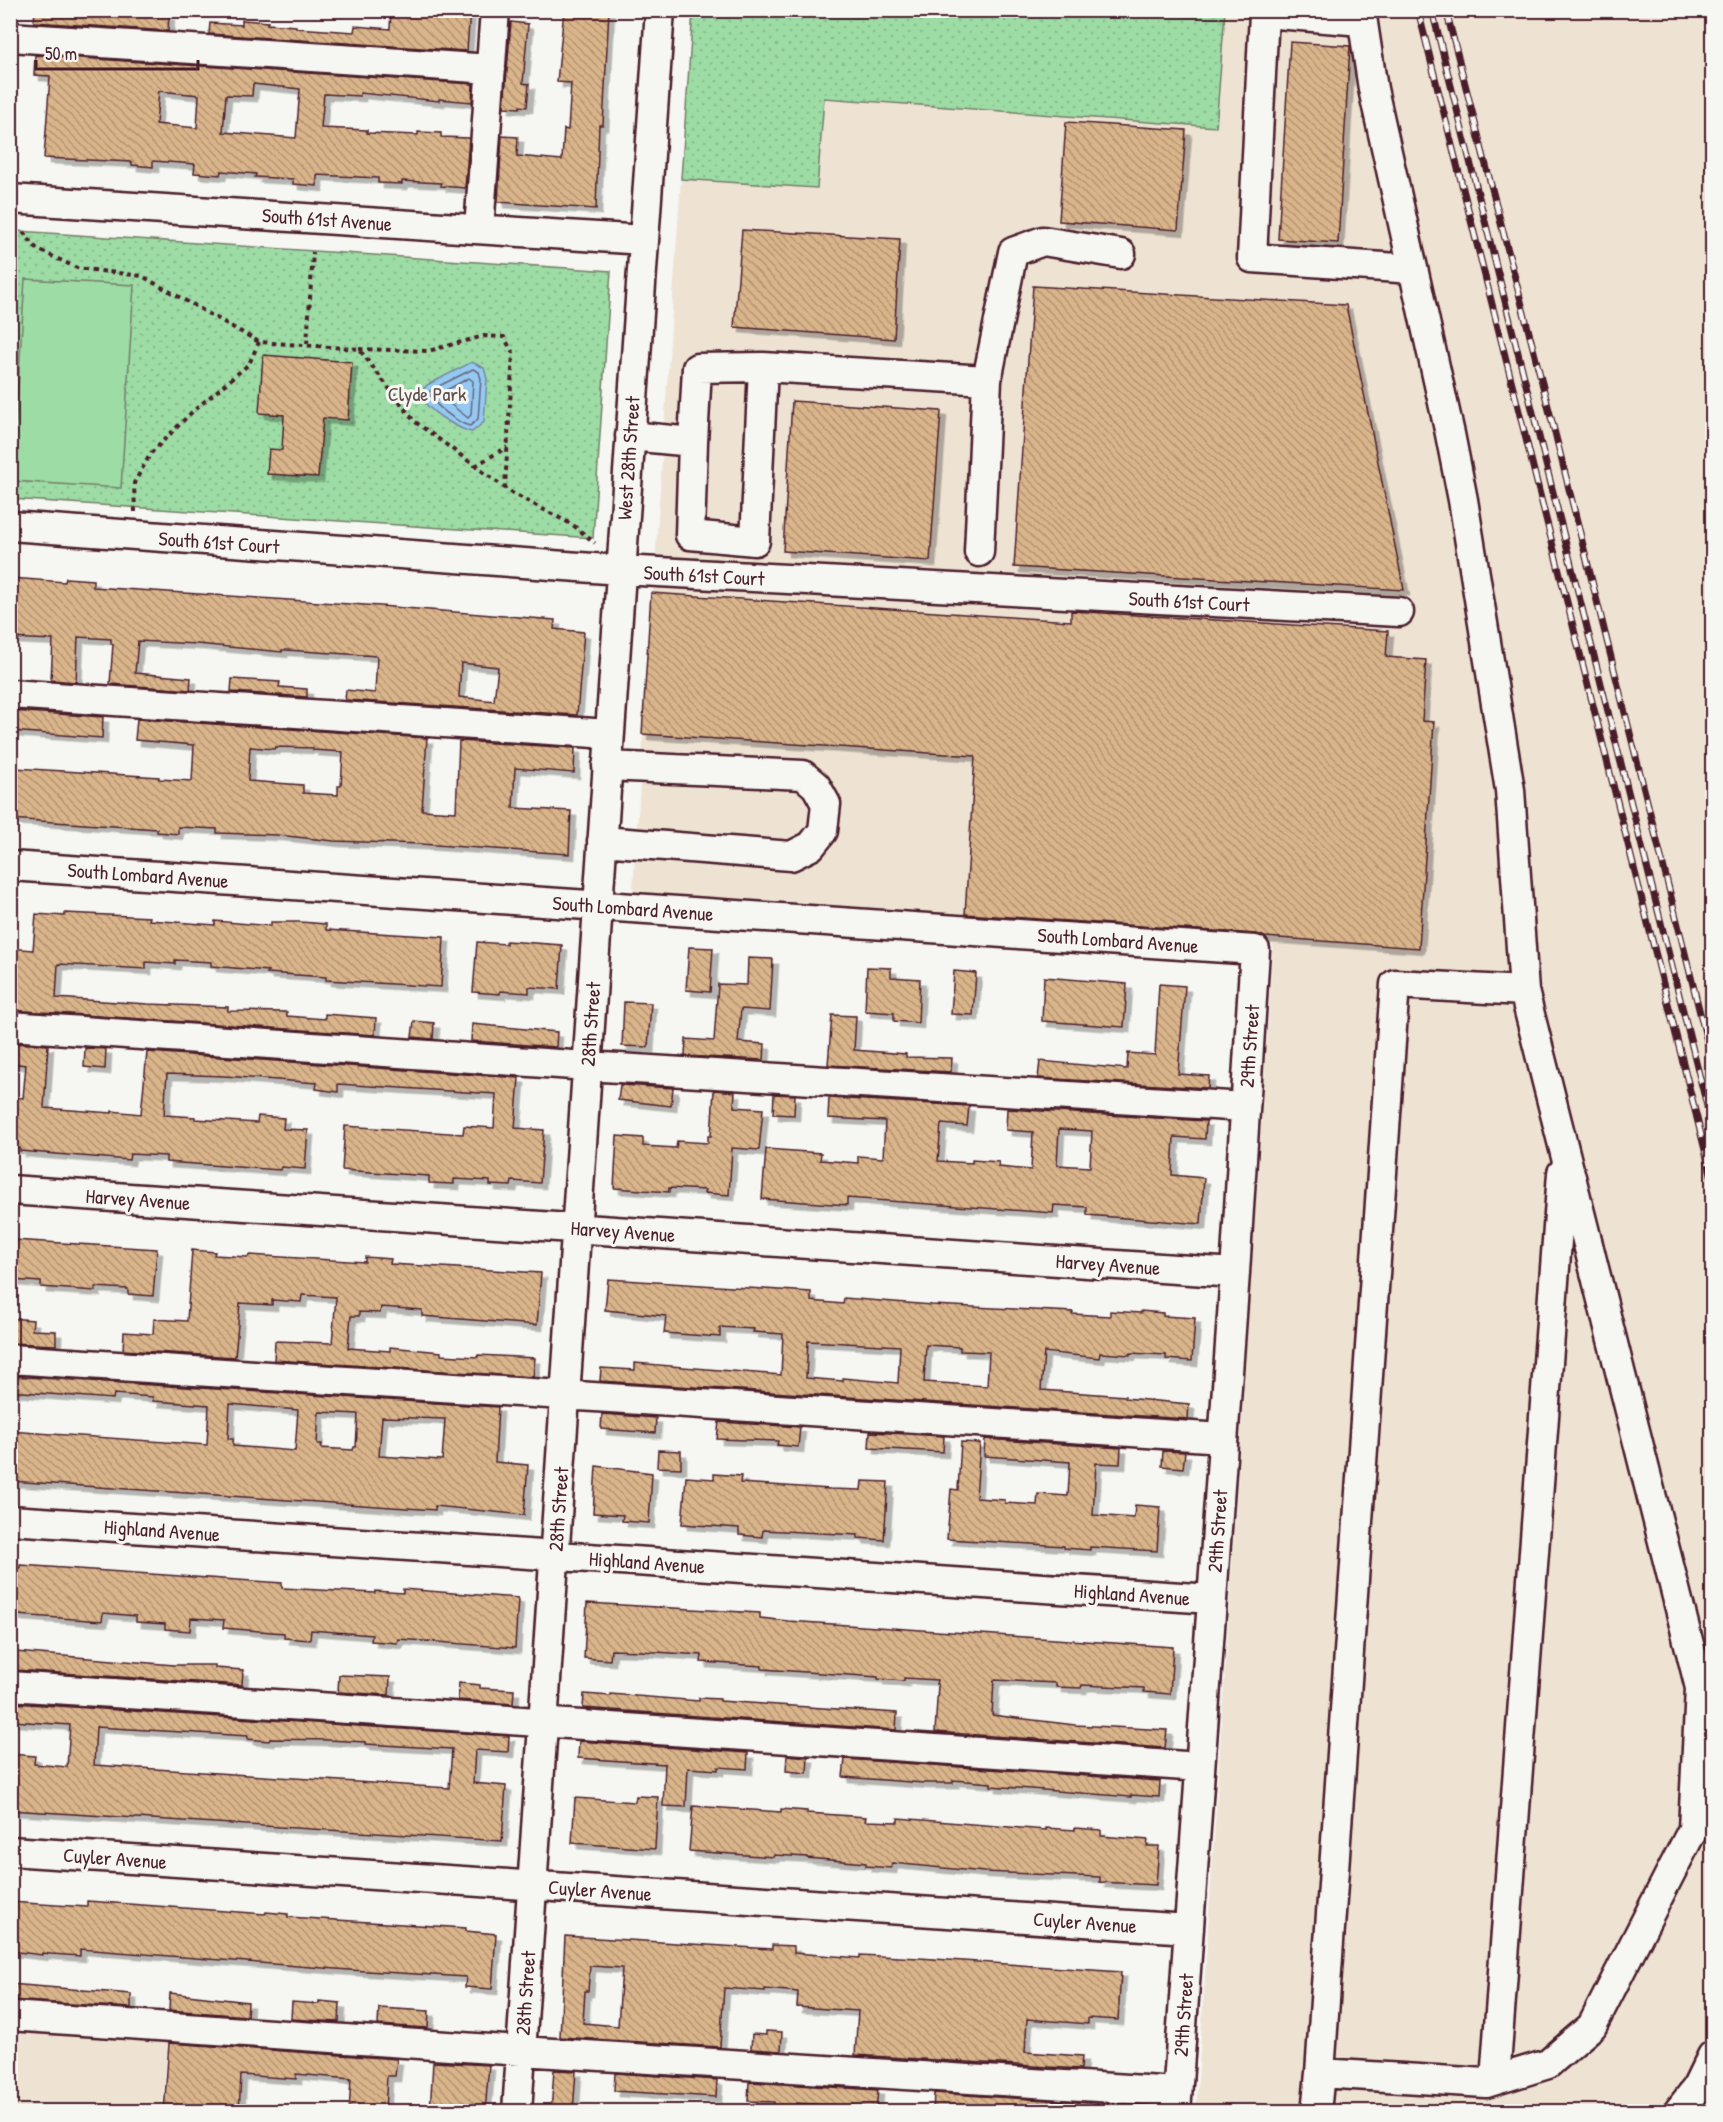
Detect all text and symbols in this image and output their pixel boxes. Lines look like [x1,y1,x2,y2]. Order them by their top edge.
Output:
scale bar [36,33,198,71]
text: 50 m [45,41,77,66]
street label: South 61st Avenue [261,201,393,237]
park label: Clyde Park [388,380,466,407]
street label: West 28th Street [610,394,646,521]
street label: South 61st Court [158,524,281,560]
street label: South 61st Court [643,558,766,592]
street label: South 61st Court [1128,584,1251,618]
street label: South Lombard Avenue [67,856,229,894]
street label: South Lombard Avenue [552,889,714,927]
street label: South Lombard Avenue [1037,921,1199,959]
street label: 28th Street [574,980,606,1067]
street label: 29th Street [1233,1002,1265,1088]
street label: Harvey Avenue [85,1182,191,1216]
street label: Harvey Avenue [570,1214,676,1248]
street label: Harvey Avenue [1055,1247,1161,1281]
street label: 28th Street [542,1465,574,1552]
street label: 29th Street [1201,1487,1233,1573]
street label: Highland Avenue [103,1512,221,1548]
street label: Highland Avenue [588,1544,706,1580]
street label: Highland Avenue [1073,1576,1191,1612]
street label: Cuyler Avenue [62,1841,168,1875]
street label: Cuyler Avenue [547,1873,653,1907]
street label: Cuyler Avenue [1032,1905,1138,1939]
street label: 28th Street [509,1949,541,2036]
street label: 29th Street [1167,1971,1199,2057]

